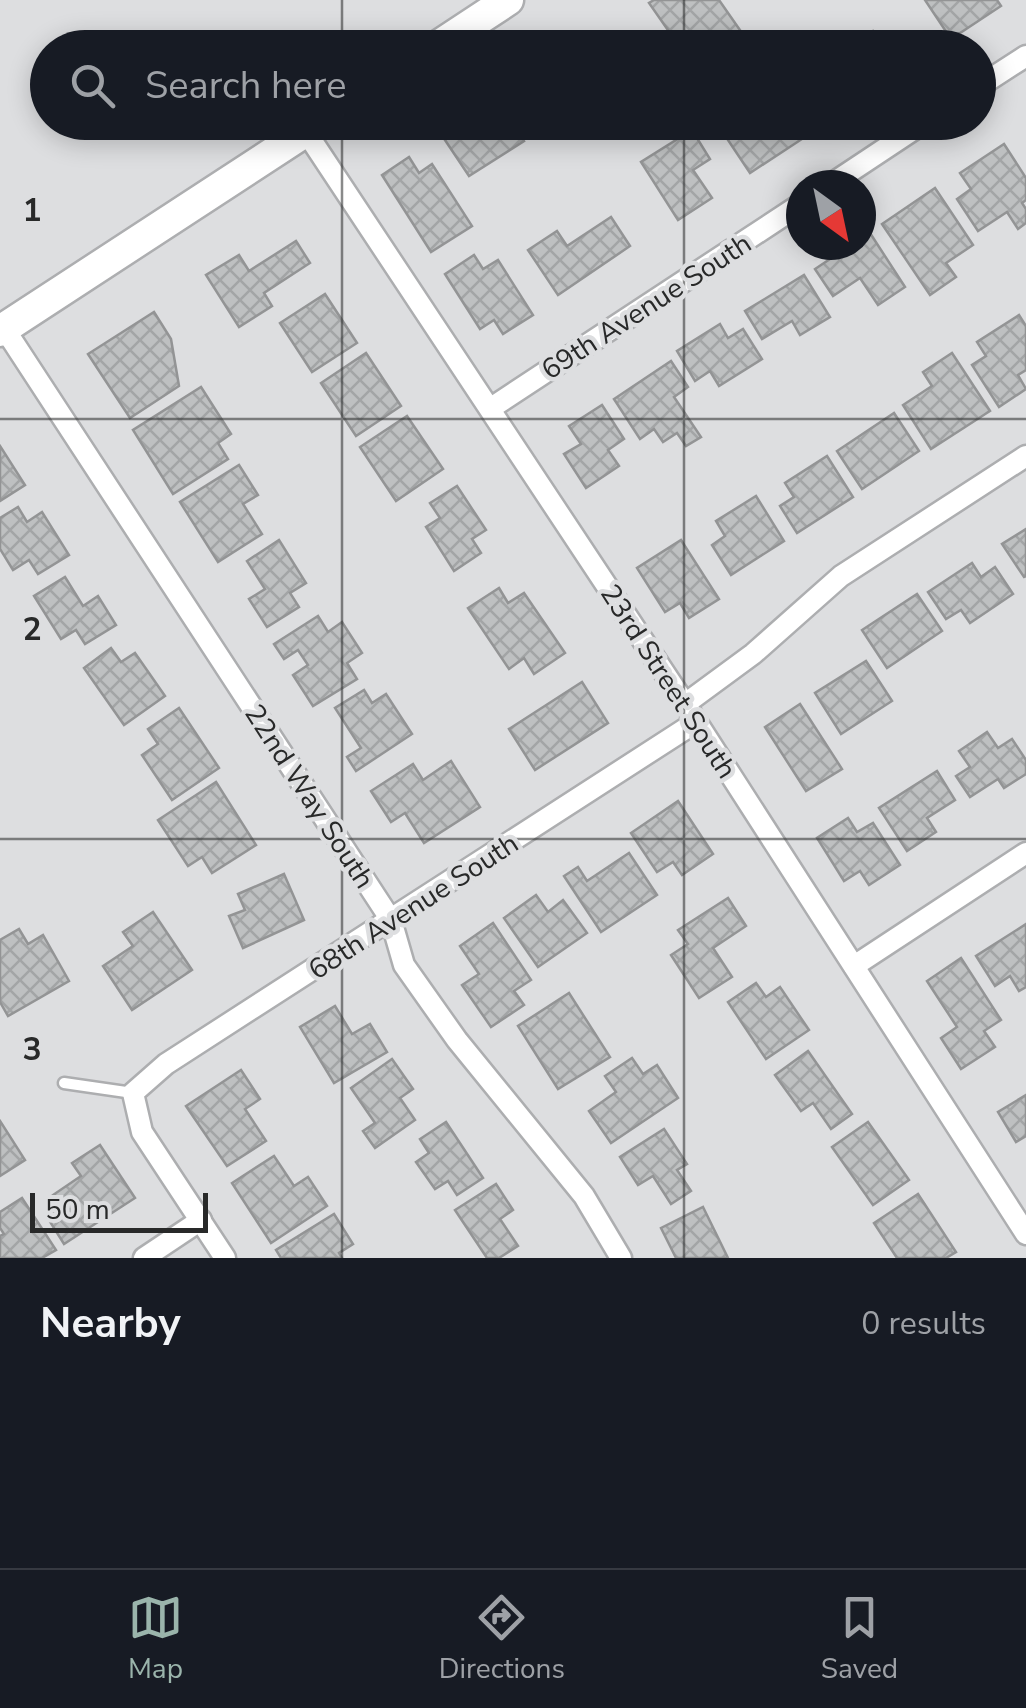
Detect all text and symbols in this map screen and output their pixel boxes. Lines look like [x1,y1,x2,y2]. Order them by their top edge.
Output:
search box [30,30,996,140]
icon: search [65,58,120,113]
text: Search here [145,60,346,111]
north arrow [786,170,876,260]
text: 1 [22,189,42,232]
street label: 69th Avenue South [534,225,759,389]
street label: 23rd Street South [591,577,745,786]
text: 2 [22,608,42,651]
street label: 22nd Way South [235,697,383,896]
street label: 68th Avenue South [301,825,526,989]
text: 3 [22,1028,42,1071]
scale bar [30,1188,208,1232]
text: 50 m [45,1191,110,1229]
text: Nearby [40,1295,181,1352]
text: 0 results [861,1302,986,1345]
tab: Map [128,1590,183,1688]
tab: Directions [439,1590,565,1688]
tab: Saved [821,1590,898,1688]

